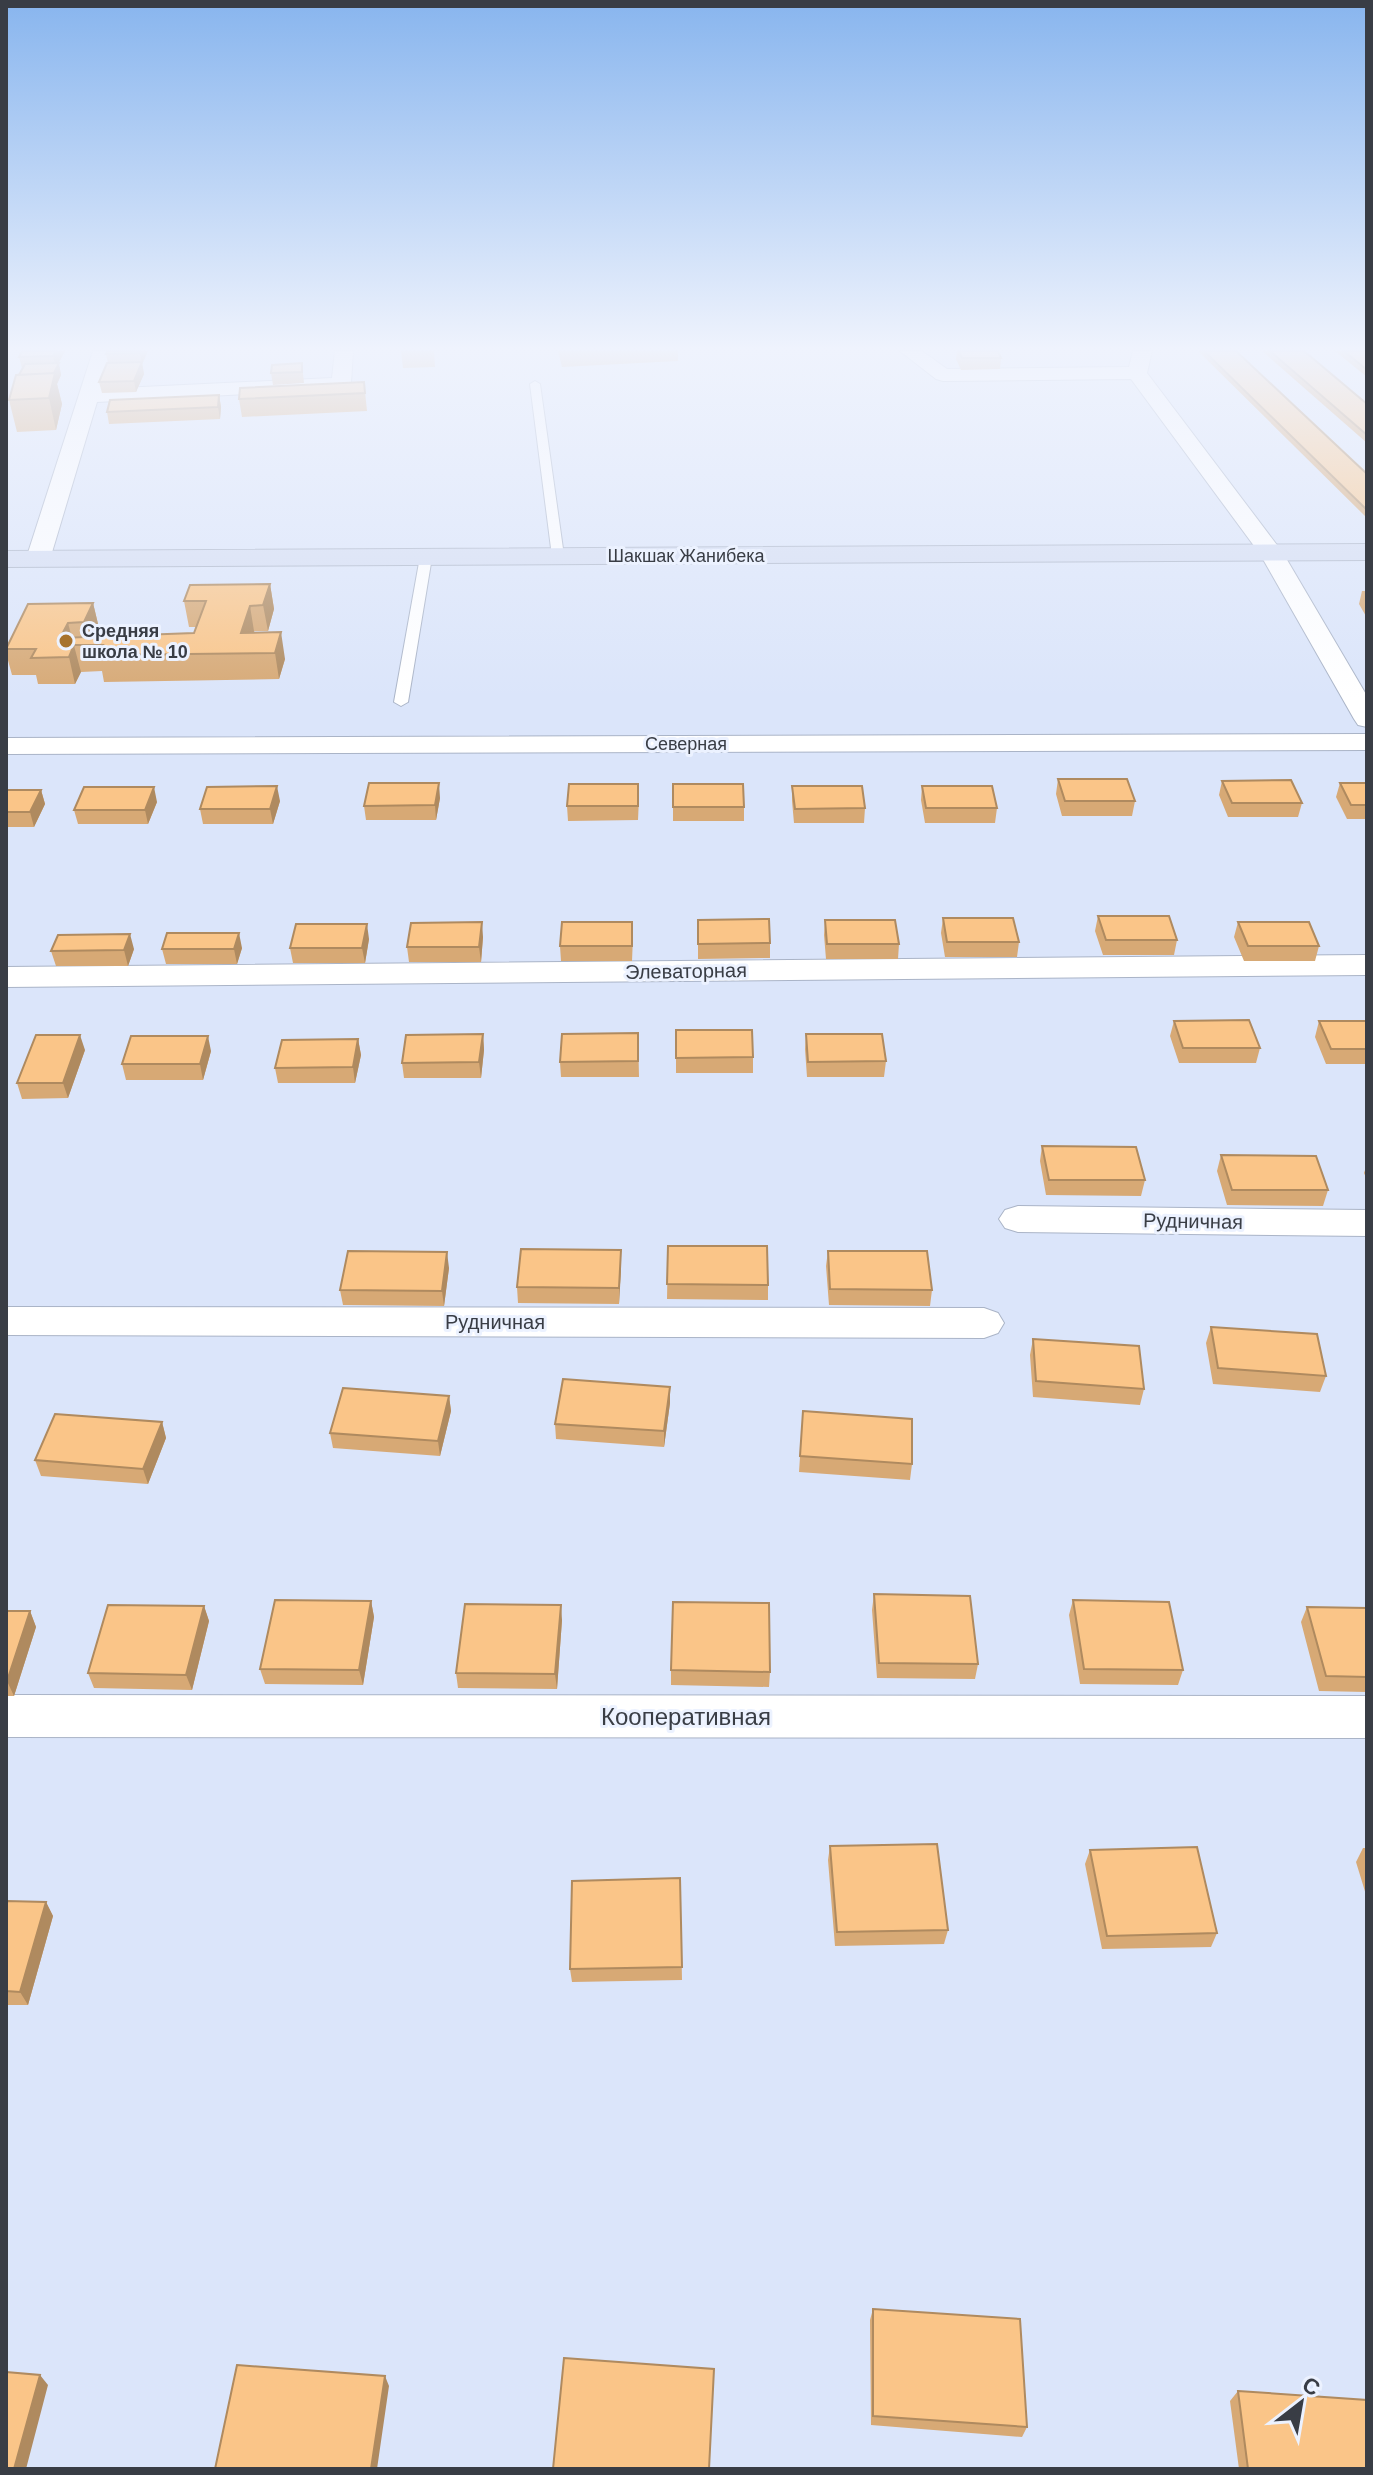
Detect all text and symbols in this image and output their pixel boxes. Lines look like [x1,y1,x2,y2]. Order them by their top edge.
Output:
street label: Шакшак Жанибека [608,546,765,566]
place label: Средняя школа № 10 [82,621,188,662]
marker: Средняя школа № 10 [57,632,75,650]
street label: Северная [645,734,727,754]
street label: Элеваторная [625,959,747,983]
street label: Рудничная [1143,1209,1243,1233]
street label: Рудничная [445,1311,545,1333]
street label: Кооперативная [601,1703,771,1730]
north arrow [1261,2363,1341,2443]
text: С [1298,2371,1324,2401]

